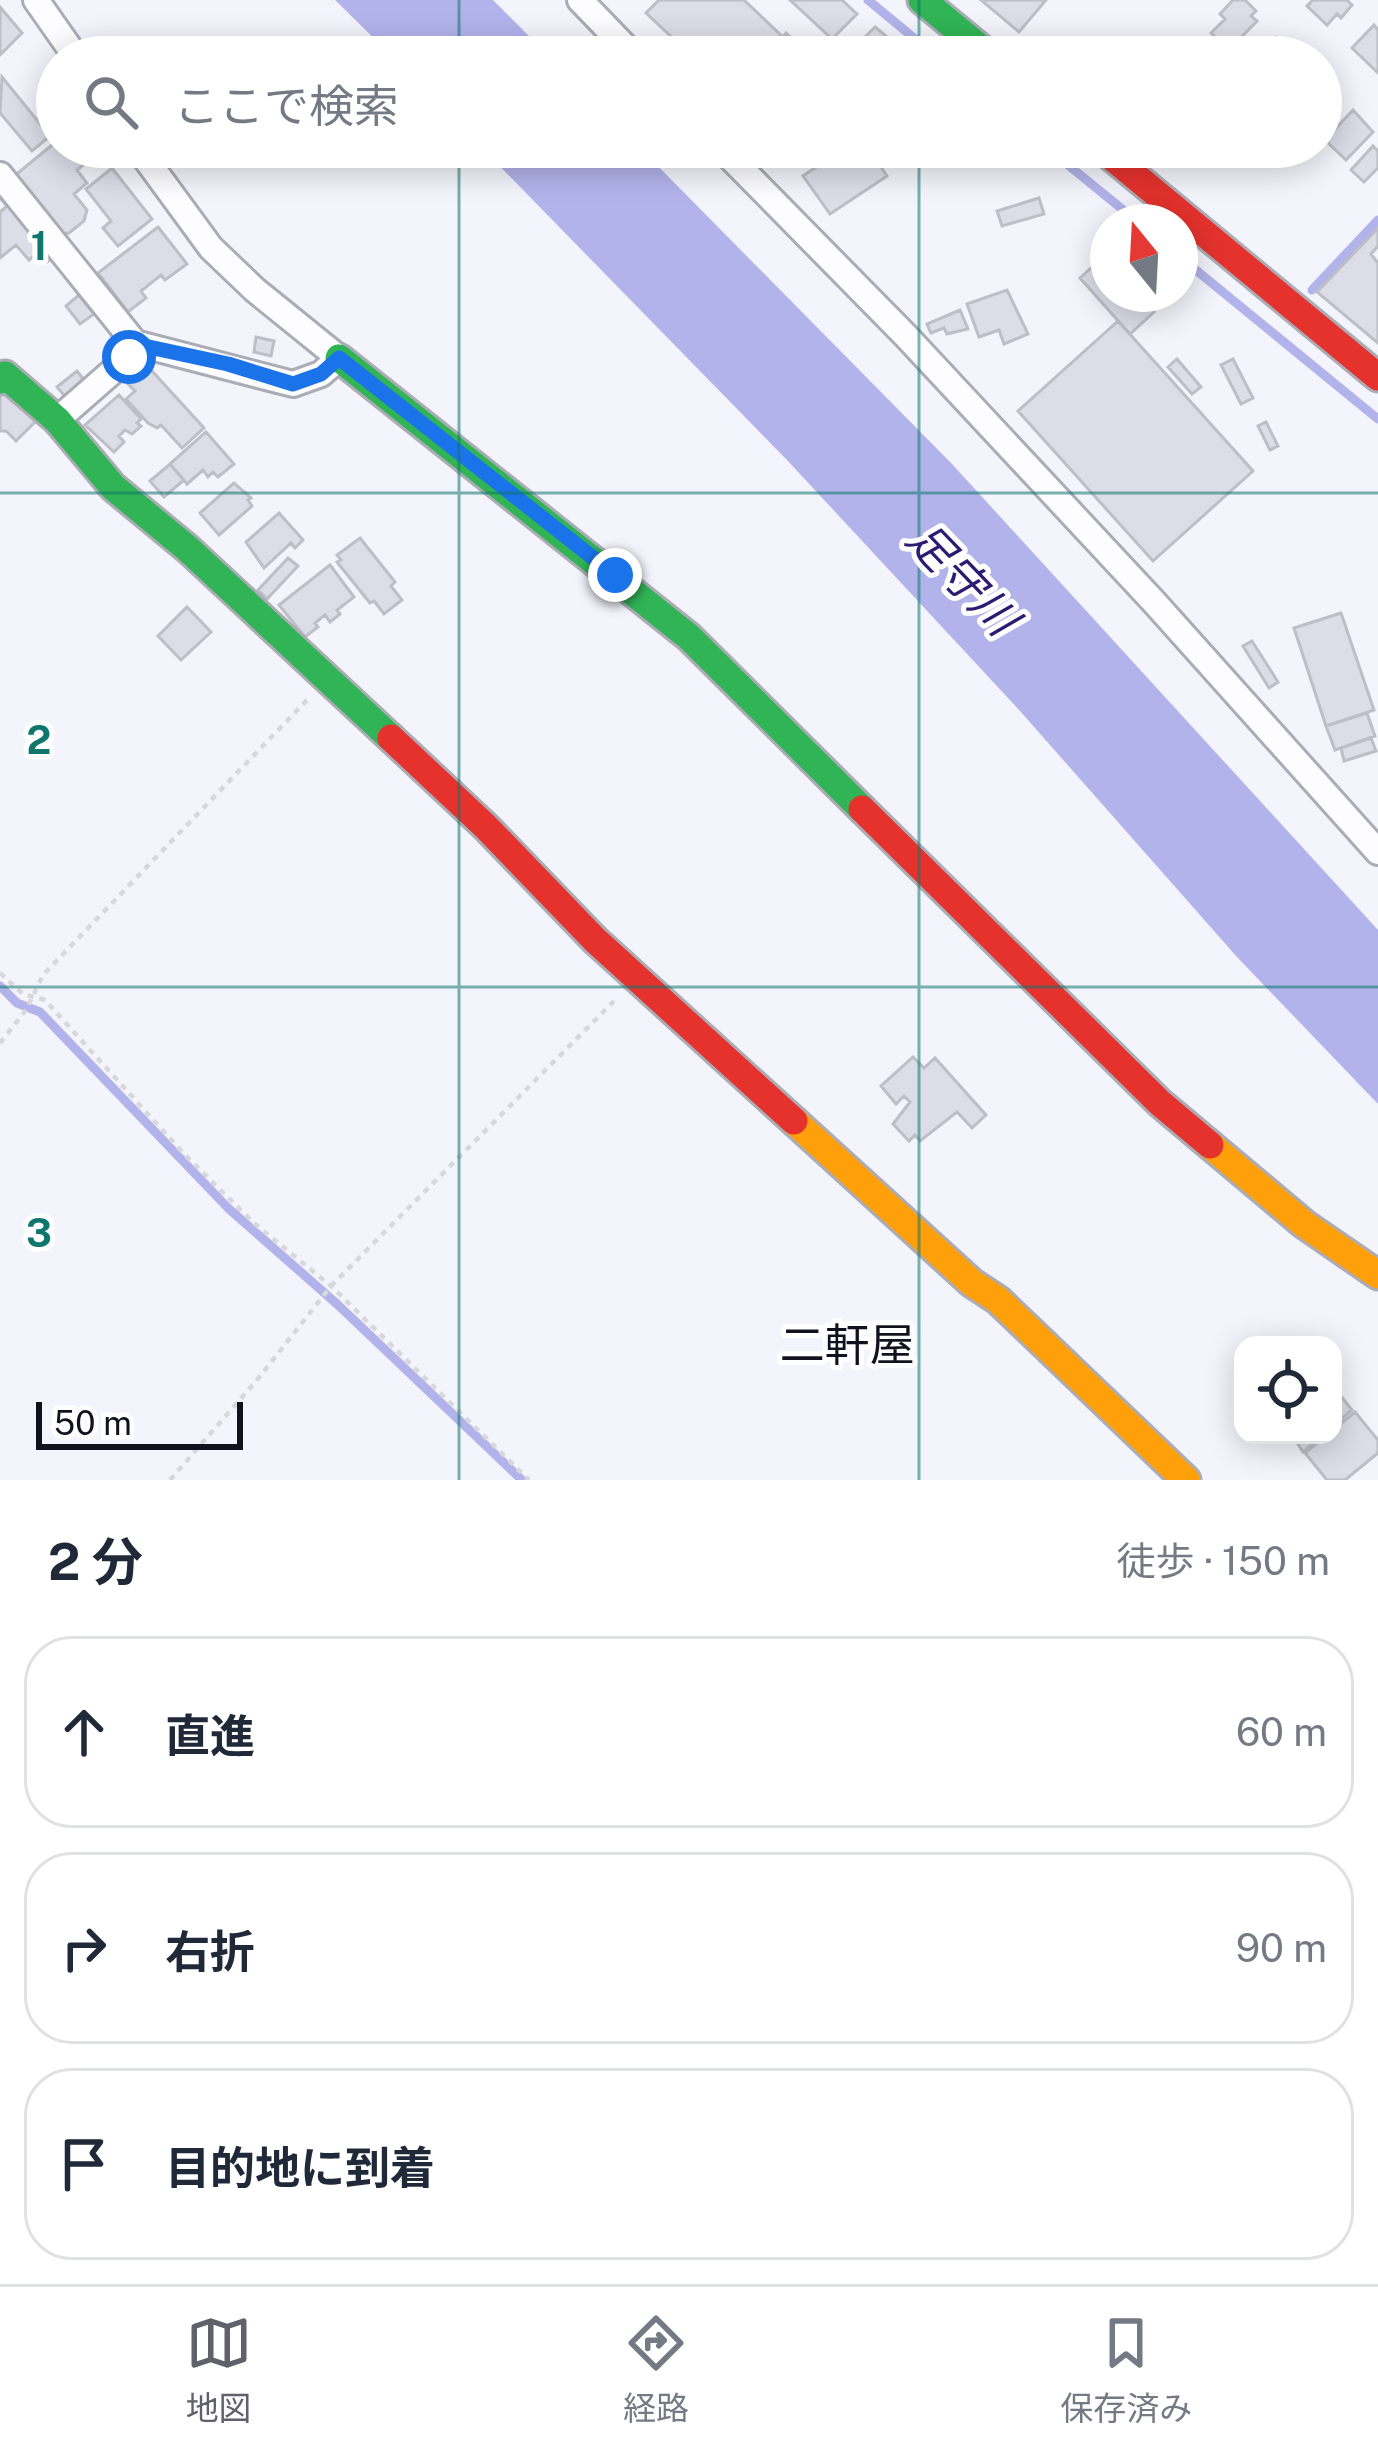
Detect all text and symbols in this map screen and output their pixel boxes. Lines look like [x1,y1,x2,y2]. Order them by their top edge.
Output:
search box [36,36,1342,168]
icon: search [78,69,144,135]
text: ここで検索 [174,79,399,132]
north arrow [1090,204,1198,312]
text: 1 [31,223,47,269]
route start [102,330,156,384]
water label: 足守川 [897,511,1032,648]
route end [588,548,642,602]
text: 2 [27,717,51,763]
text: 3 [26,1210,52,1256]
district label: 二軒屋 [779,1318,915,1371]
map controls [1234,1336,1342,1444]
button: locate [1234,1336,1342,1444]
scale bar [36,1396,243,1449]
text: 50 m [54,1404,132,1442]
text: 2 分 [48,1532,143,1591]
text: 徒歩 · 150 m [1116,1538,1330,1584]
icon: ahead [51,1699,117,1765]
text: 直進 [165,1709,255,1762]
text: 60 m [1236,1709,1327,1755]
icon: right [51,1915,117,1981]
text: 右折 [165,1925,255,1978]
text: 90 m [1236,1925,1327,1971]
icon: arrive [51,2131,117,2197]
text: 目的地に到着 [165,2141,435,2194]
tab: 地図 [186,2310,252,2430]
tab: 経路 [623,2310,689,2430]
tab: 保存済み [1060,2310,1192,2430]

